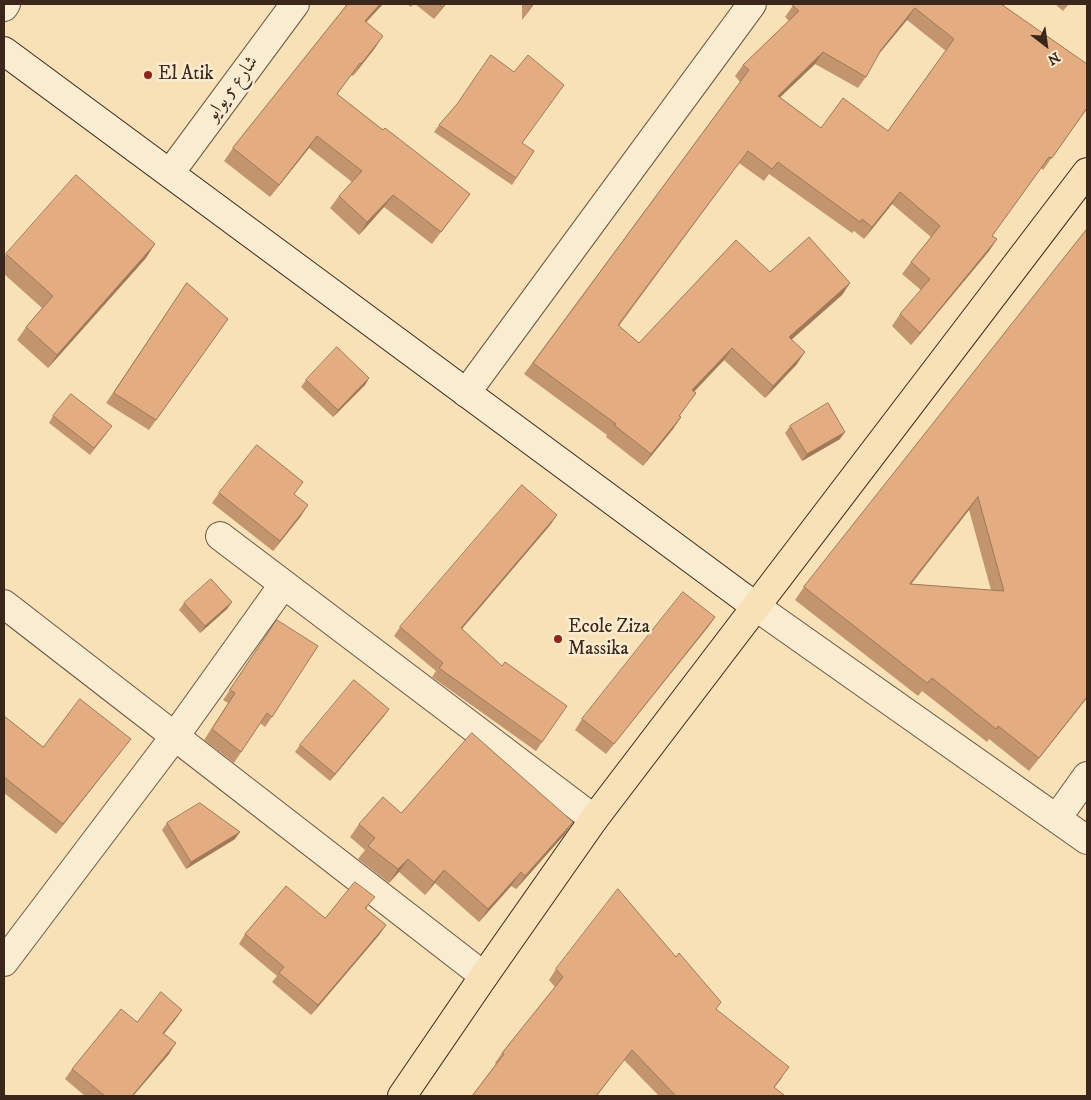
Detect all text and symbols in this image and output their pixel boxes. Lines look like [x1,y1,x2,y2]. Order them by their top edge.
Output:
north arrow [1021,20,1071,70]
text: N [1044,47,1063,69]
street label: شارع 5 يوايو [202,52,264,126]
place label: El Atik [158,64,214,86]
marker: El Atik [142,69,154,81]
place label: Ecole Ziza Massika [568,617,650,661]
marker: Ecole Ziza Massika [552,633,564,645]

